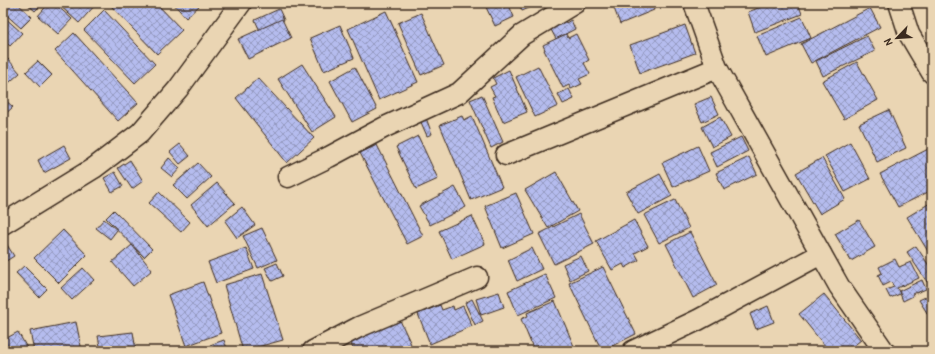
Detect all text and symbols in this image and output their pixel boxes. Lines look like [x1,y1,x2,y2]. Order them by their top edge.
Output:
north arrow [877,18,917,58]
text: N [880,36,896,48]

